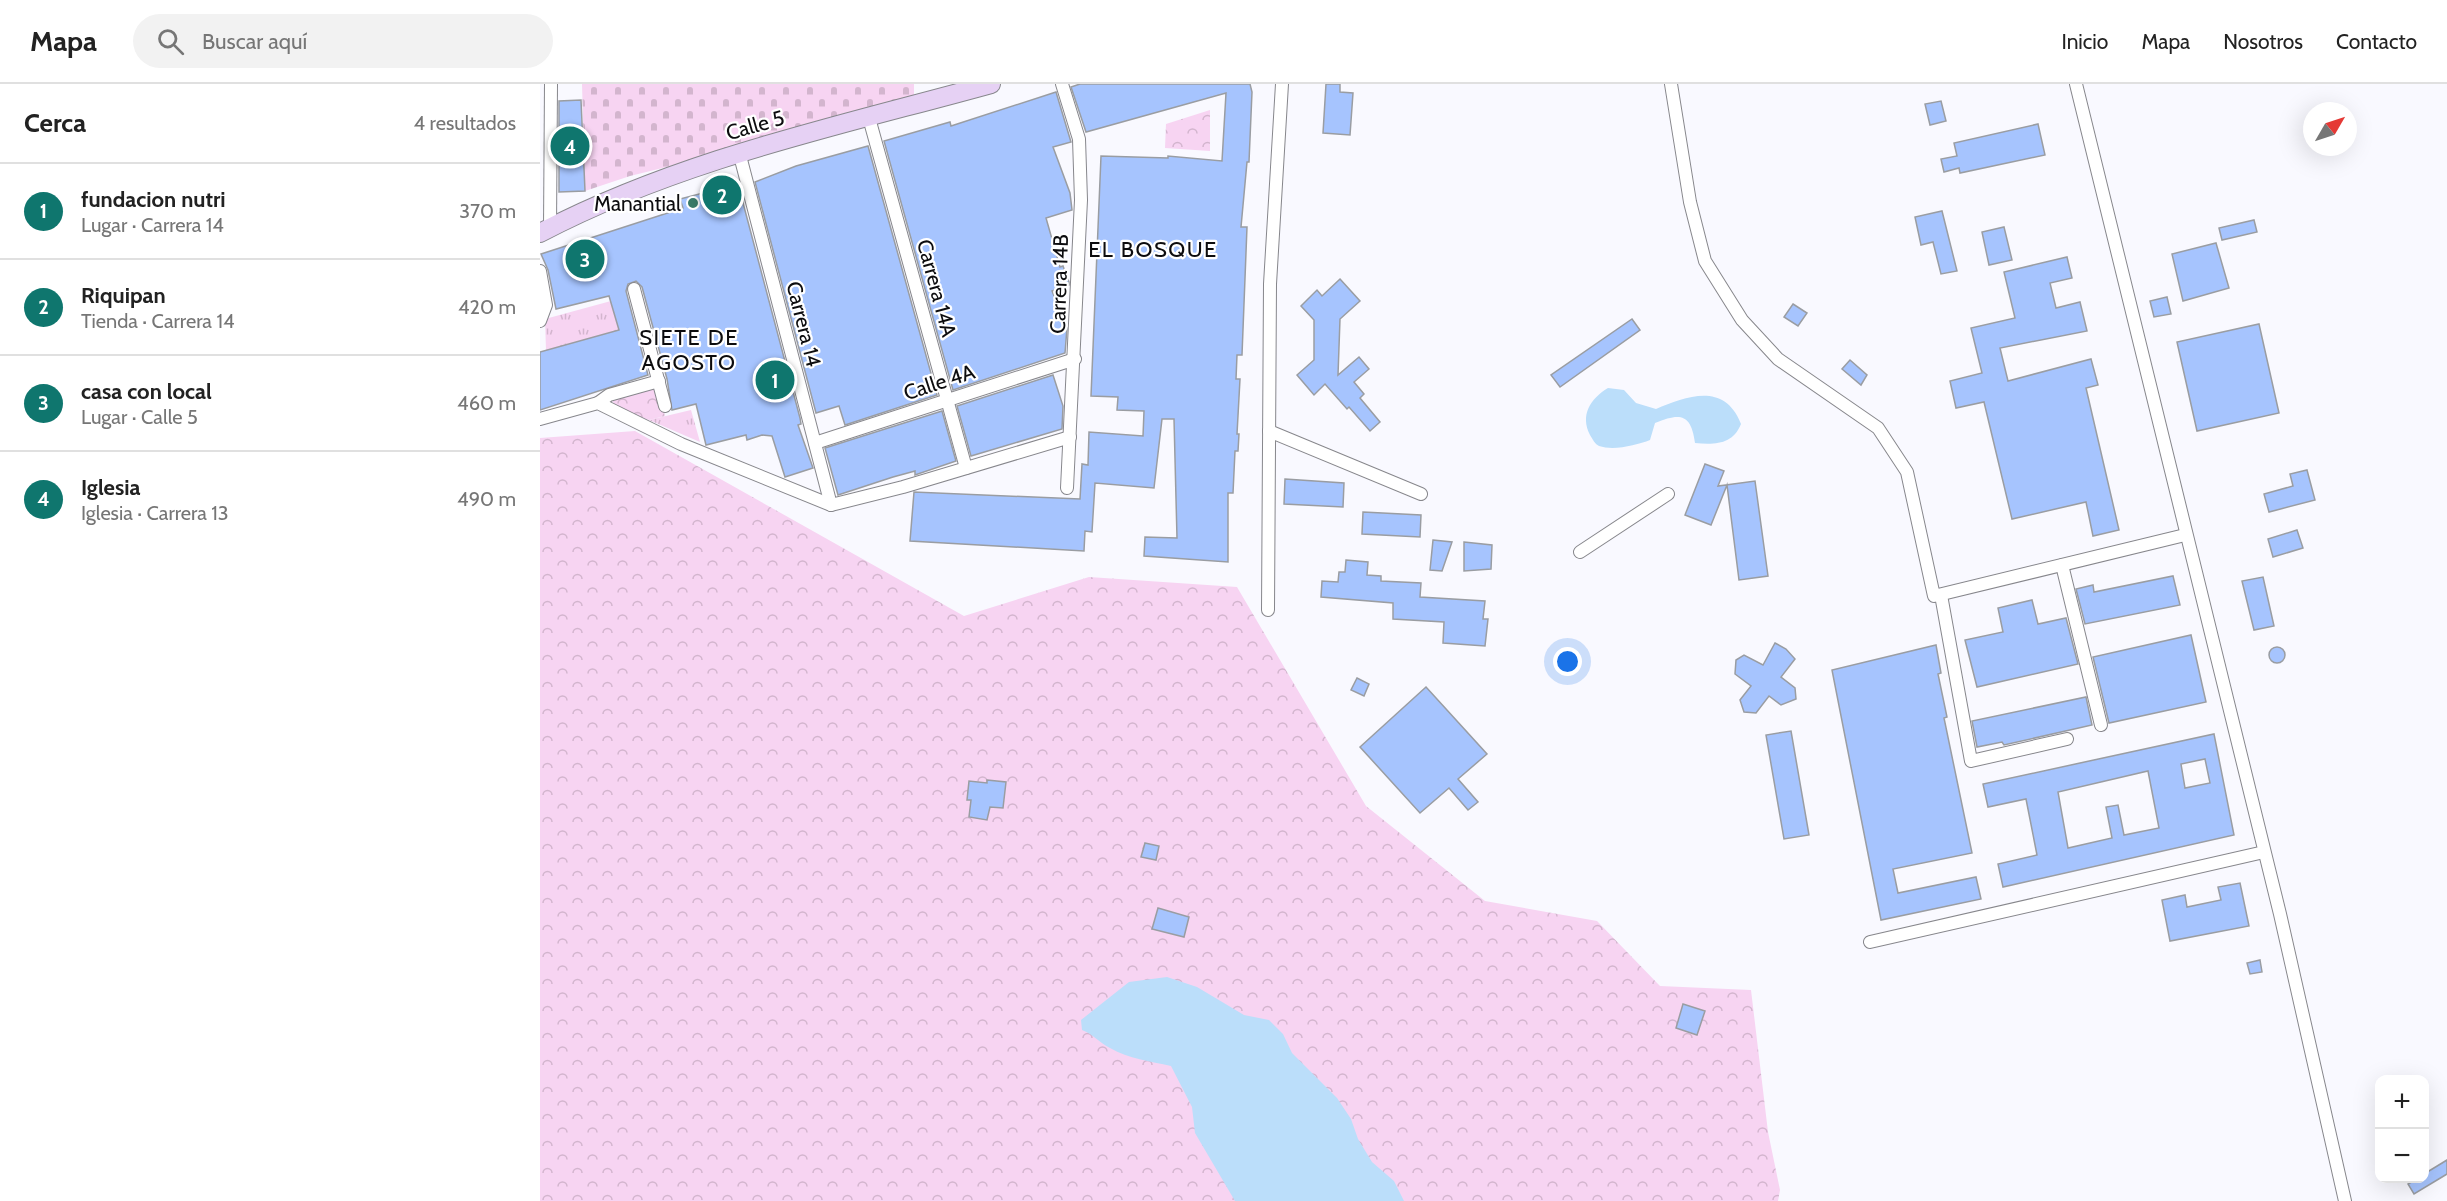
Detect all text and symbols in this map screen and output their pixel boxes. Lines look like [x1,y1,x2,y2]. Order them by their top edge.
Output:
search box [133,14,553,68]
text: Mapa [30,24,97,58]
icon: search [154,25,187,58]
text: Buscar aquí [202,28,307,55]
text: Inicio [2061,29,2108,54]
text: Mapa [2141,29,2190,54]
text: Nosotros [2223,29,2303,54]
text: Contacto [2336,29,2417,54]
north arrow [2303,102,2357,156]
street label: Calle 5 [723,105,787,145]
text: Cerca [24,107,86,139]
text: 4 resultados [414,111,516,135]
pin: 4 [550,124,590,168]
pin: 2 [702,172,741,218]
text: fundacion nutri [81,186,226,213]
place label: Manantial [594,191,681,216]
marker: Manantial [686,196,700,210]
text: 1 [40,199,47,223]
text: 370 m [459,199,516,223]
text: Lugar · Carrera 14 [81,213,224,237]
street label: Carrera 14B [1045,234,1073,334]
pin: 3 [566,236,604,282]
street label: Carrera 14A [912,236,962,340]
district label: EL BOSQUE [1088,236,1218,263]
street label: Carrera 14 [781,279,827,369]
text: Riquipan [81,282,166,309]
text: 2 [38,295,49,319]
text: 420 m [458,295,516,319]
text: Tienda · Carrera 14 [81,309,235,333]
district label: SIETE DE AGOSTO [639,324,739,376]
pin: 1 [756,358,794,402]
street label: Calle 4A [900,359,978,405]
text: casa con local [81,378,212,405]
text: 3 [38,391,49,415]
text: 460 m [457,391,516,415]
text: Lugar · Calle 5 [81,405,198,429]
text: Iglesia [81,474,140,501]
text: 4 [37,487,50,511]
text: 490 m [457,487,516,511]
text: Iglesia · Carrera 13 [81,501,229,525]
your location [1553,647,1582,676]
map controls [2375,1075,2429,1183]
button: + [2375,1075,2429,1129]
button: − [2375,1129,2429,1183]

